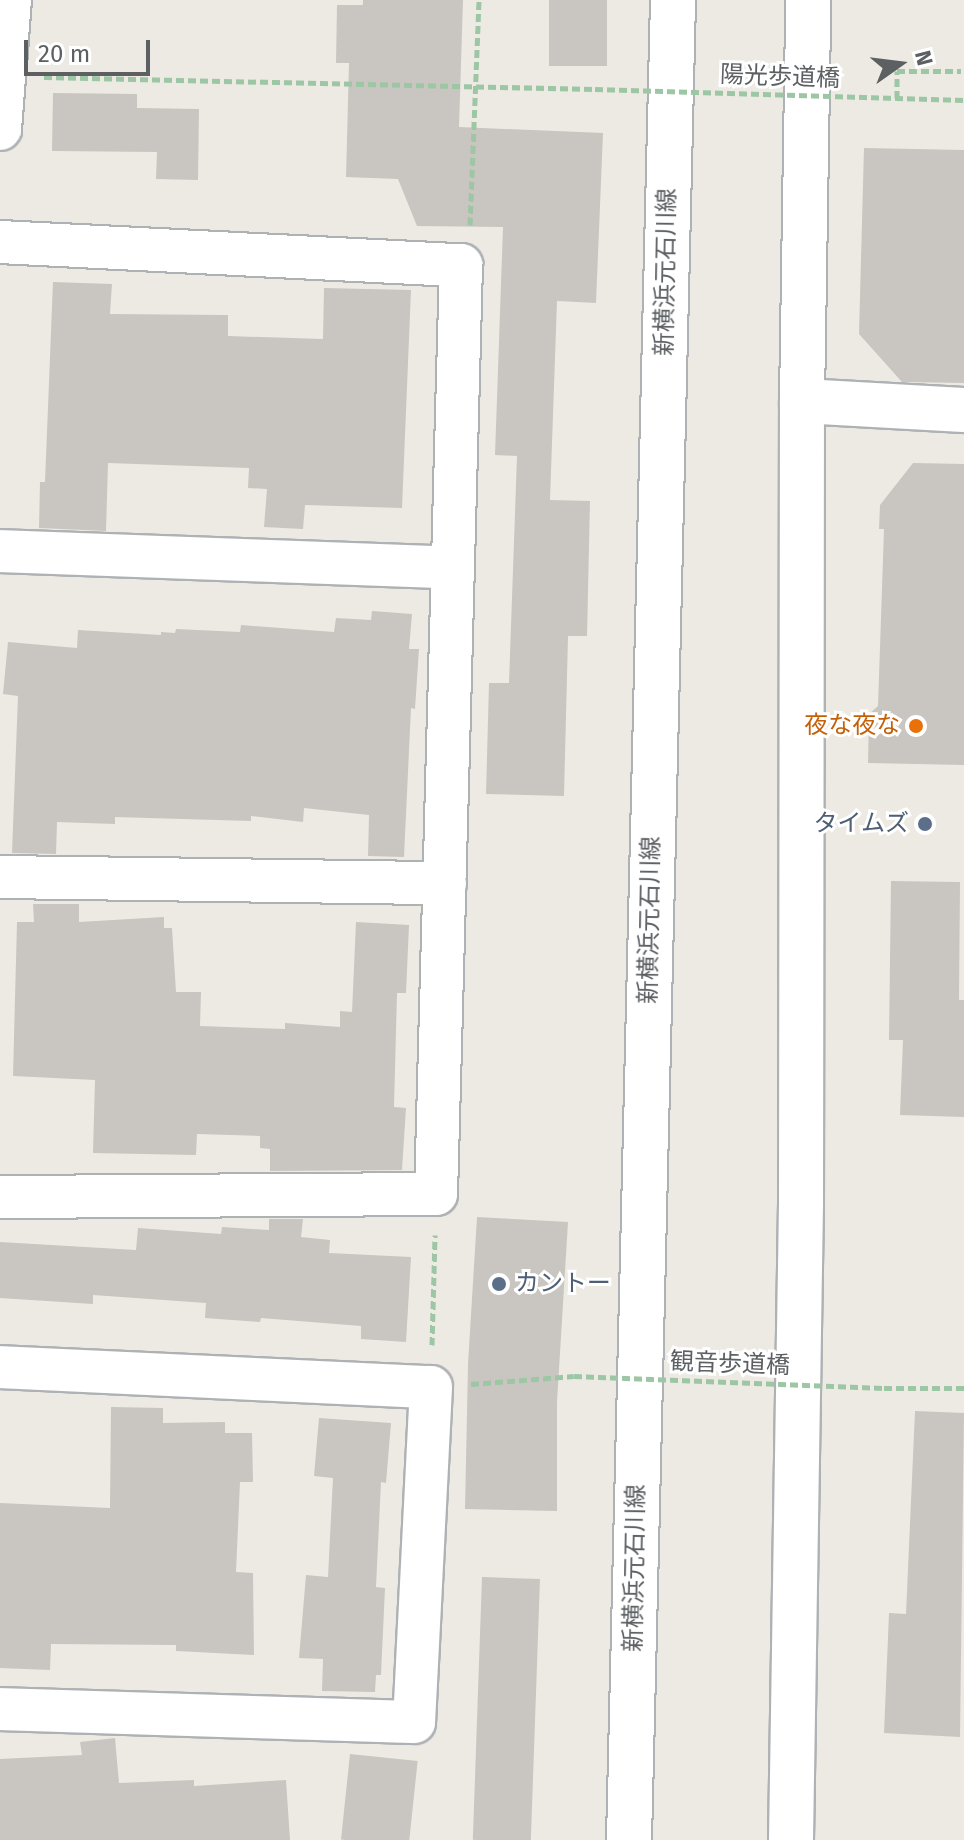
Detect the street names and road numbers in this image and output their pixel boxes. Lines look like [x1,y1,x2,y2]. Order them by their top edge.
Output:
street label: 陽光歩道橋 [720,61,840,93]
street label: 新横浜元石川線 [650,188,682,356]
street label: 新横浜元石川線 [634,836,666,1004]
street label: 観音歩道橋 [670,1348,790,1380]
street label: 新横浜元石川線 [619,1484,651,1652]

